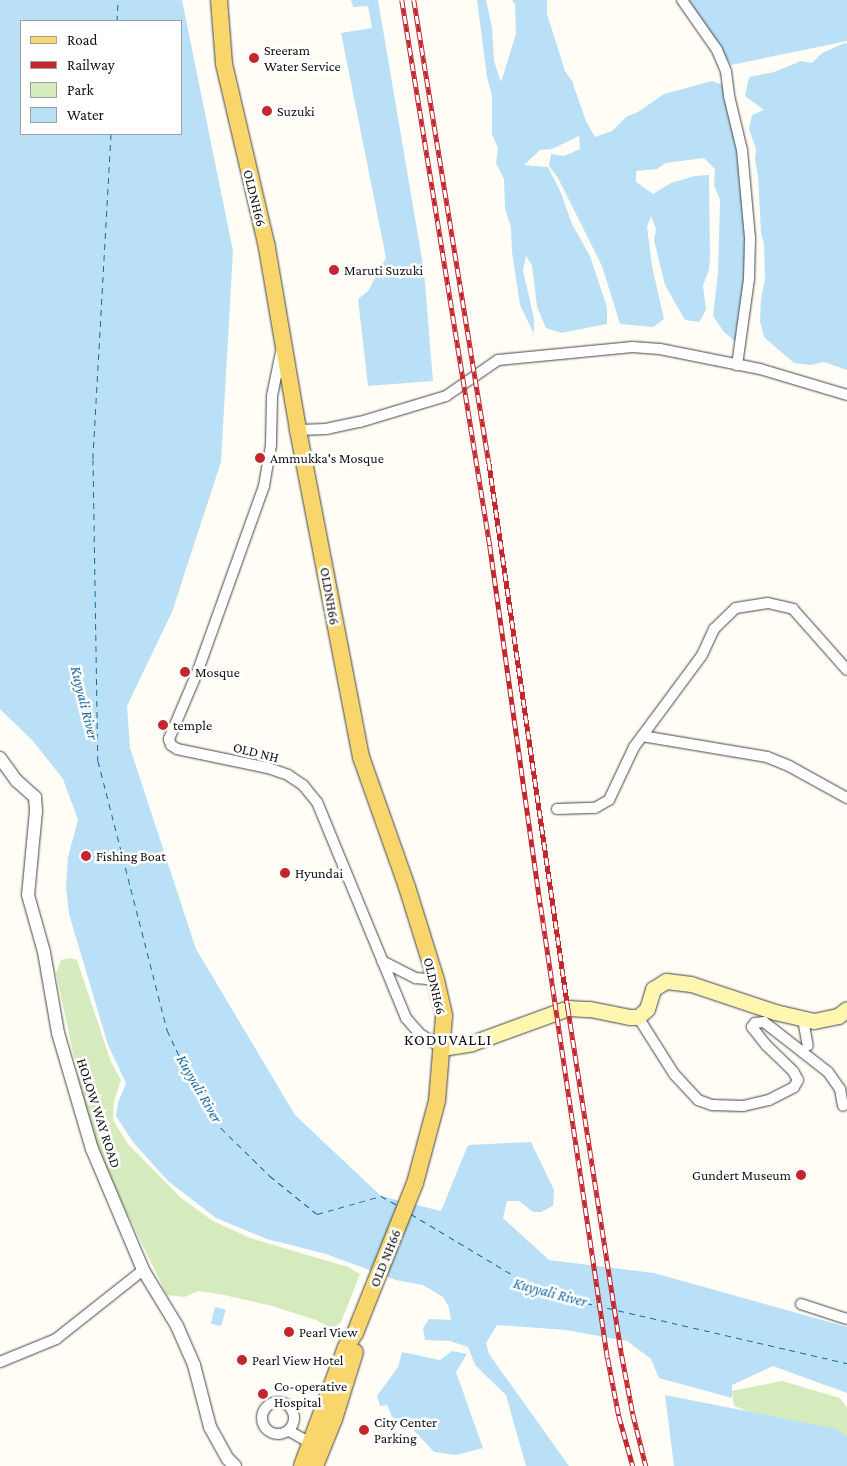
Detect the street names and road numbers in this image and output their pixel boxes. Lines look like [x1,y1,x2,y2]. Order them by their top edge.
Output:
street label: OLDNH66 [240,168,270,228]
street label: OLDNH66 [317,566,343,626]
street label: OLD NH [231,738,281,766]
street label: OLDNH66 [420,956,450,1016]
street label: HOLOW WAY ROAD [73,1056,125,1170]
street label: OLD NH66 [366,1227,404,1289]

